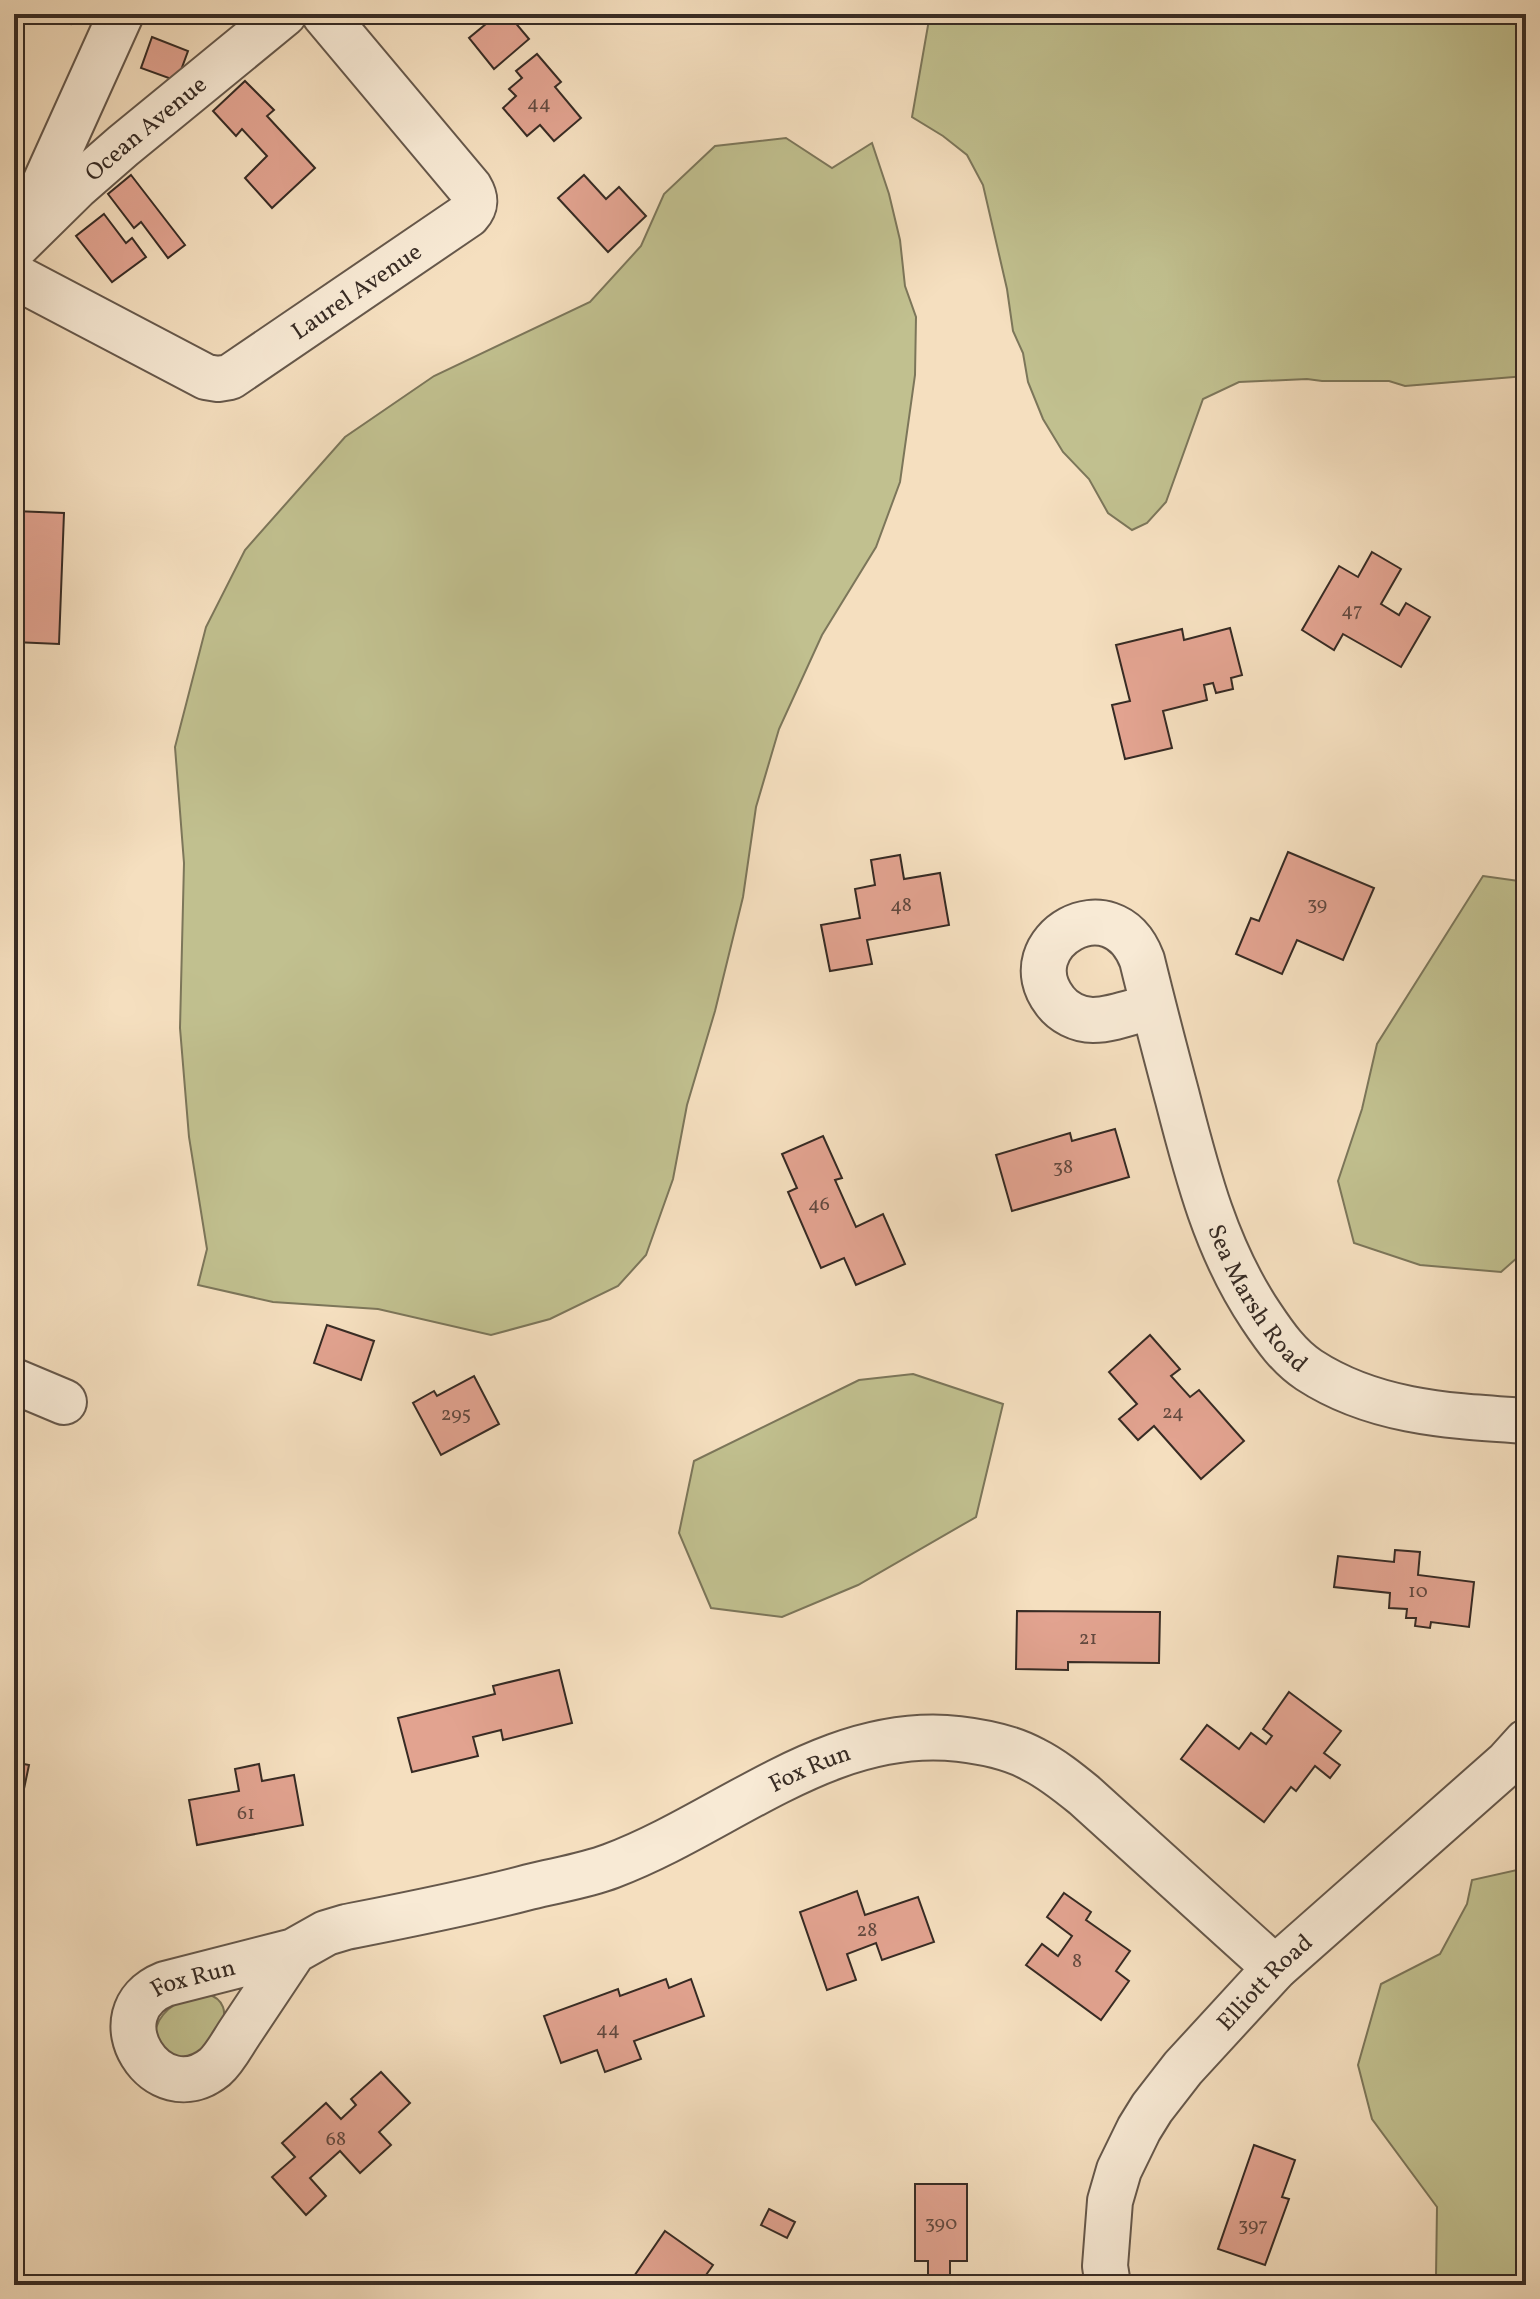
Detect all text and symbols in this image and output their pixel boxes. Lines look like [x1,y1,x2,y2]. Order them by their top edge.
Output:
street label: Ocean Avenue [78,69,215,191]
house number: 44 [527,90,551,118]
street label: Laurel Avenue [285,236,429,349]
house number: 47 [1341,597,1363,625]
house number: 39 [1307,891,1327,919]
house number: 48 [890,892,912,920]
house number: 38 [1053,1154,1073,1182]
house number: 46 [808,1191,830,1219]
street label: Sea Marsh Road [1197,1220,1314,1382]
house number: 24 [1162,1399,1184,1427]
house number: 295 [441,1401,471,1429]
house number: 10 [1408,1578,1428,1606]
house number: 21 [1079,1625,1097,1653]
street label: Fox Run [764,1737,856,1802]
house number: 61 [237,1800,255,1828]
house number: 28 [857,1917,877,1945]
street label: Elliott Road [1210,1927,1321,2040]
house number: 8 [1072,1948,1082,1976]
street label: Fox Run [145,1952,239,2007]
house number: 44 [596,2016,620,2044]
house number: 68 [326,2126,346,2154]
house number: 390 [925,2210,957,2238]
house number: 397 [1238,2212,1268,2240]

